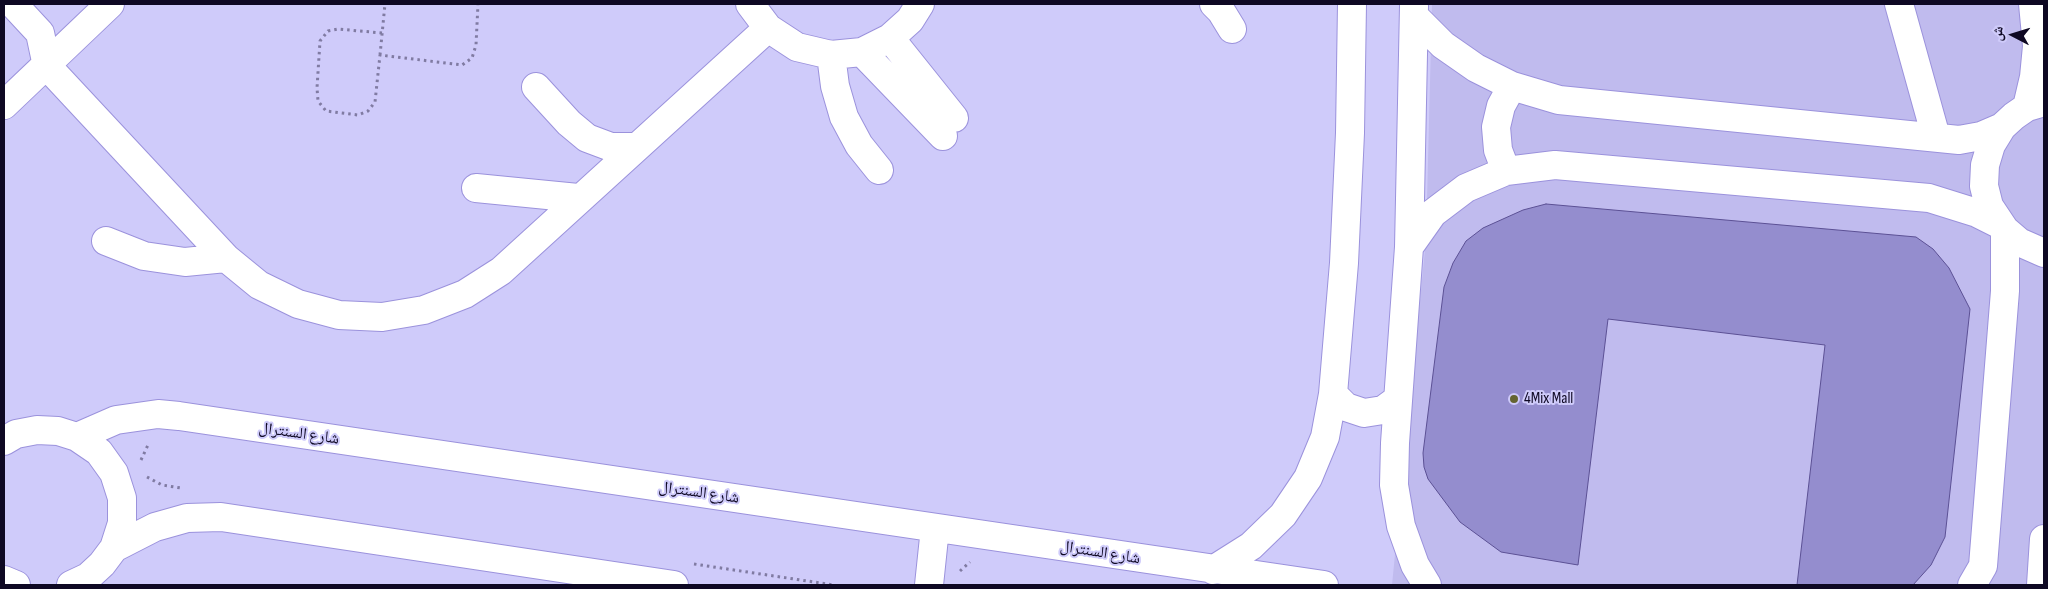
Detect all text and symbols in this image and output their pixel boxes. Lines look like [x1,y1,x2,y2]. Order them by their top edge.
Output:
north arrow [1988,10,2038,60]
text: ش [1988,26,2007,42]
place label: 4Mix Mall [1524,389,1573,409]
marker: 4Mix Mall [1508,393,1520,405]
street label: شارع السنترال [258,419,340,449]
street label: شارع السنترال [658,478,740,508]
street label: شارع السنترال [1059,537,1141,569]

